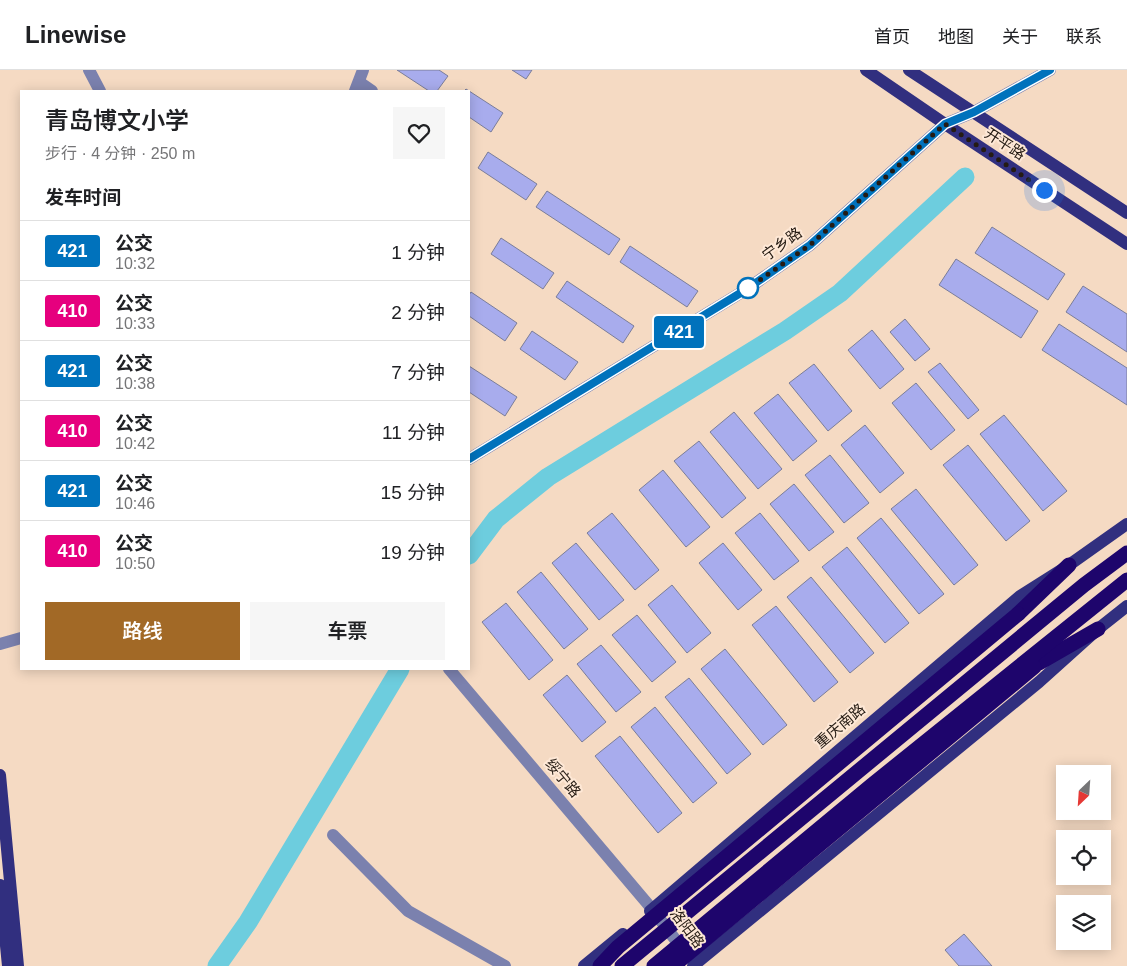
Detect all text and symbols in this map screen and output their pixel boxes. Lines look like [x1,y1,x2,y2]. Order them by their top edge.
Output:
text: Linewise [25,21,126,48]
text: 首页 [874,27,910,47]
text: 地图 [938,27,974,47]
text: 关于 [1002,27,1038,47]
text: 联系 [1066,27,1102,47]
text: 青岛博文小学 [45,107,189,134]
button: heart [393,107,445,159]
street label: 开平路 [982,124,1029,163]
text: 步行 · 4 分钟 · 250 m [45,145,195,162]
your location [1032,178,1057,203]
text: 发车时间 [45,187,121,208]
street label: 宁乡路 [759,223,805,264]
text: 公交 [115,233,153,254]
text: 421 [57,241,88,261]
text: 1 分钟 [391,242,445,263]
text: 10:32 [115,255,155,272]
unlabelled marker [737,277,759,299]
text: 公交 [115,293,153,314]
text: 410 [57,301,88,321]
text: 2 分钟 [391,302,445,323]
text: 10:33 [115,315,155,332]
line badge: 421 [650,316,708,348]
text: 421 [664,322,694,342]
text: 公交 [115,353,153,374]
text: 421 [57,361,88,381]
text: 7 分钟 [391,362,445,383]
text: 10:38 [115,375,155,392]
text: 公交 [115,413,153,434]
text: 410 [57,421,88,441]
text: 11 分钟 [382,422,445,443]
text: 10:42 [115,435,155,452]
text: 公交 [115,473,153,494]
text: 421 [57,481,88,501]
text: 15 分钟 [381,482,445,503]
text: 10:46 [115,495,155,512]
text: 公交 [115,533,153,554]
text: 410 [57,541,88,561]
text: 19 分钟 [381,542,445,563]
text: 10:50 [115,555,155,572]
button: 路线 [45,602,240,660]
button: 车票 [250,602,445,660]
street label: 重庆南路 [811,700,868,751]
street label: 绥宁路 [542,755,584,800]
north arrow [1056,765,1111,820]
map controls [1056,765,1111,950]
button: locate [1056,830,1111,885]
button: layers [1056,895,1111,950]
street label: 洛阳路 [667,905,708,951]

